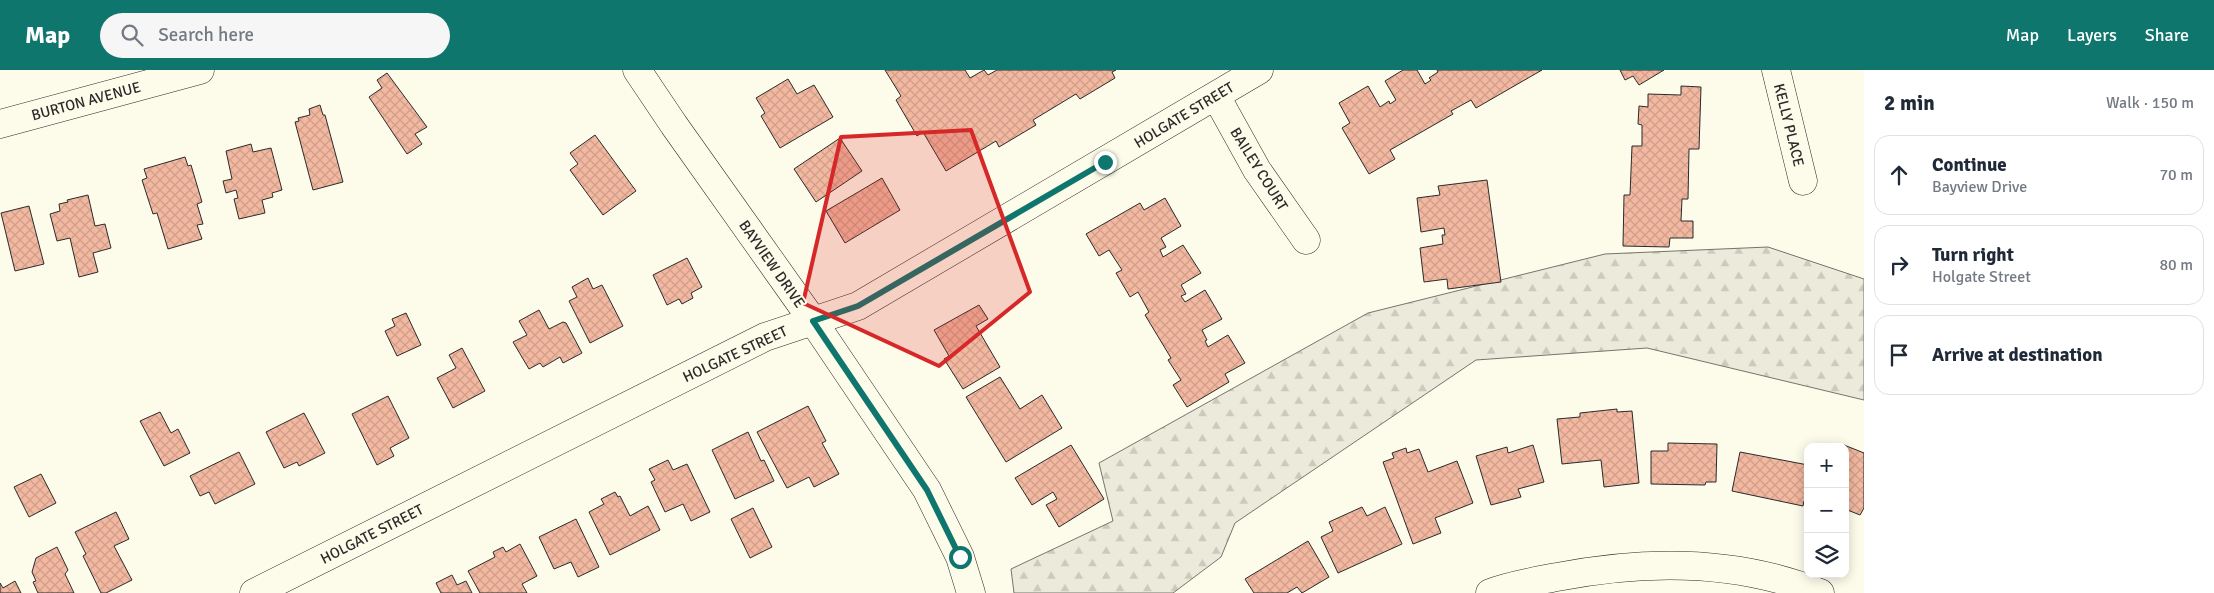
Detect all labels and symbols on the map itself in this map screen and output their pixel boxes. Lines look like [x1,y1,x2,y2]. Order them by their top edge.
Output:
street label: BURTON AVENUE [29,78,143,124]
street label: HOLGATE STREET [1131,78,1238,152]
street label: KELLY PLACE [1770,82,1808,168]
street label: BAILEY COURT [1226,124,1292,214]
route end [1094,151,1117,174]
street label: BAYVIEW DRIVE [735,217,809,311]
street label: HOLGATE STREET [680,322,791,386]
street label: HOLGATE STREET [317,500,427,568]
route start [949,546,972,569]

